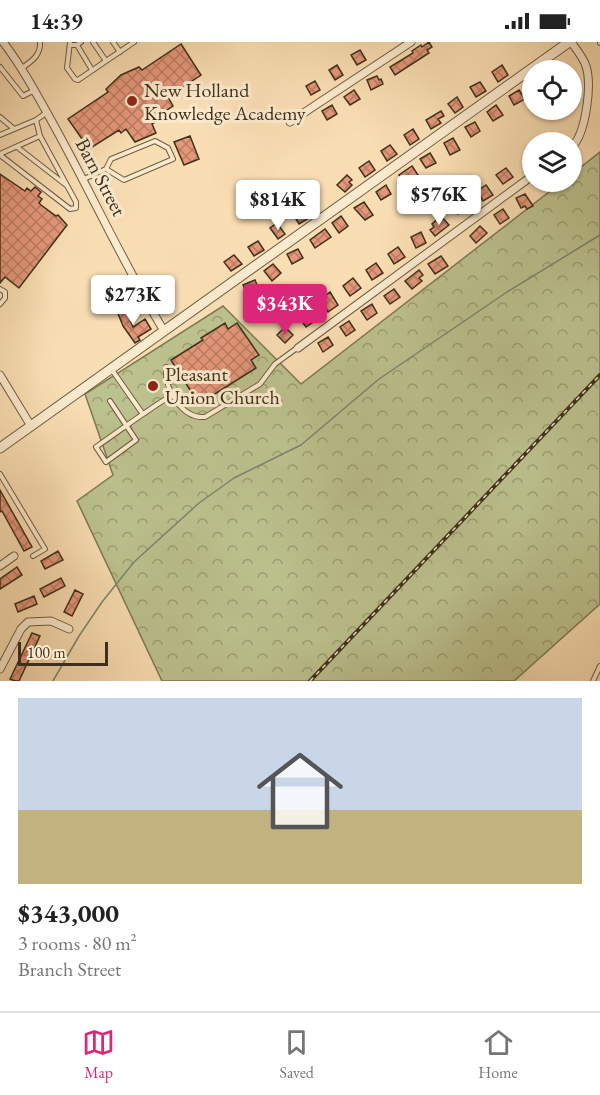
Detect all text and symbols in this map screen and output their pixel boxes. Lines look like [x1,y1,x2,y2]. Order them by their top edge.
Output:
text: 14:39 [30,7,83,36]
map controls [522,60,582,192]
button: locate [522,60,582,120]
place label: New Holland Knowledge Academy [144,77,306,126]
marker: New Holland Knowledge Academy [125,94,139,108]
button: layers [522,132,582,192]
street label: Barn Street [70,133,133,221]
pin: $576K [397,175,481,226]
pin: $814K [236,180,320,231]
text: $576K [411,181,467,207]
text: $814K [250,186,306,212]
pin: $273K [91,275,175,326]
text: $273K [105,281,161,307]
pin: $343K [243,284,327,335]
text: $343K [257,290,313,316]
place label: Pleasant Union Church [165,361,280,410]
marker: Pleasant Union Church [146,379,160,393]
scale bar [18,639,108,666]
text: 100 m [27,642,66,663]
icon: home [246,737,354,845]
text: $343,000 [18,896,119,930]
text: 3 rooms · 80 m² [18,930,137,956]
text: Branch Street [18,956,121,982]
tab: Map [82,1026,115,1083]
tab: Saved [280,1026,314,1083]
tab: Home [478,1026,518,1083]

